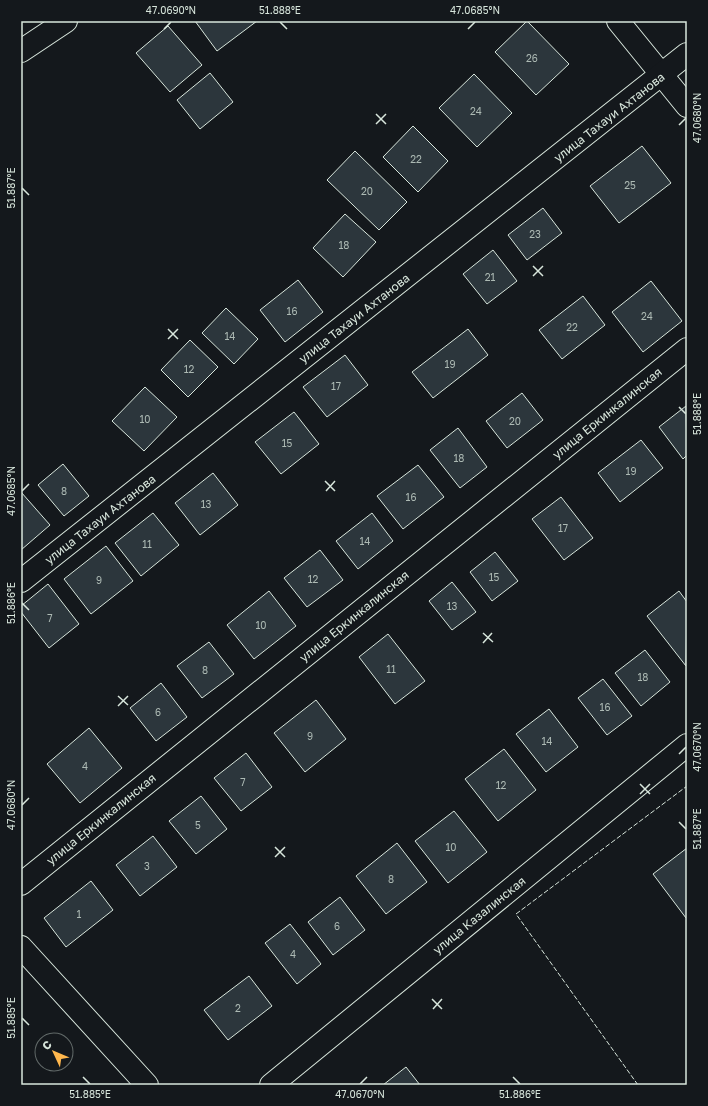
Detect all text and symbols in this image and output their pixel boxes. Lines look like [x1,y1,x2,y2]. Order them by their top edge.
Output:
text: 47.0690°N [146,4,196,16]
text: 51.888°E [259,4,301,16]
text: 47.0685°N [450,4,500,16]
house number: 26 [526,52,538,64]
street label: улица Тахауи Ахтанова [551,69,667,165]
text: 47.0680°N [691,93,703,143]
house number: 24 [470,105,482,117]
house number: 22 [410,153,422,165]
text: 51.887°E [5,167,17,209]
house number: 25 [624,179,636,191]
house number: 20 [361,185,373,197]
house number: 23 [529,228,541,240]
house number: 18 [339,239,349,251]
street label: улица Тахауи Ахтанова [296,270,412,366]
house number: 21 [485,271,495,283]
house number: 16 [287,305,297,317]
house number: 24 [641,310,653,322]
house number: 22 [566,321,578,333]
house number: 14 [225,330,235,342]
house number: 19 [445,358,455,370]
house number: 12 [184,363,195,375]
street label: улица Еркинкалинская [549,364,665,462]
house number: 17 [331,380,341,392]
text: 51.888°E [691,393,703,435]
house number: 10 [139,413,151,425]
house number: 20 [509,415,521,427]
house number: 15 [282,437,293,449]
house number: 18 [454,452,464,464]
house number: 19 [626,465,636,477]
text: 47.0685°N [5,466,17,516]
street label: улица Тахауи Ахтанова [42,471,158,567]
house number: 8 [61,485,67,497]
house number: 16 [406,491,416,503]
house number: 13 [201,498,211,510]
house number: 17 [558,522,568,534]
house number: 14 [360,535,370,547]
house number: 11 [142,538,152,550]
street label: улица Еркинкалинская [296,567,412,665]
house number: 15 [489,571,500,583]
house number: 12 [308,573,319,585]
house number: 9 [96,574,102,586]
text: 51.886°E [5,582,17,624]
house number: 13 [447,600,457,612]
house number: 7 [47,612,53,624]
house number: 10 [255,619,267,631]
house number: 11 [386,663,396,675]
house number: 8 [202,664,208,676]
house number: 18 [638,671,648,683]
house number: 16 [600,701,610,713]
house number: 6 [155,706,161,718]
text: 47.0670°N [691,722,703,772]
house number: 9 [307,730,313,742]
house number: 14 [542,735,552,747]
house number: 4 [82,760,88,772]
street label: улица Еркинкалинская [43,770,159,868]
house number: 7 [240,776,246,788]
house number: 12 [496,779,507,791]
text: 47.0680°N [5,780,17,830]
text: 51.887°E [691,808,703,850]
house number: 5 [195,819,201,831]
house number: 10 [445,841,457,853]
house number: 3 [144,860,150,872]
house number: 8 [388,873,394,885]
street label: улица Казалинская [430,873,528,957]
house number: 1 [77,908,82,920]
house number: 6 [334,920,340,932]
house number: 4 [290,948,296,960]
text: 51.885°E [5,997,17,1039]
house number: 2 [235,1002,241,1014]
north arrow [34,1032,74,1072]
text: С [39,1037,54,1052]
text: 51.885°E [69,1088,111,1100]
text: 47.0670°N [335,1088,385,1100]
text: 51.886°E [499,1088,541,1100]

